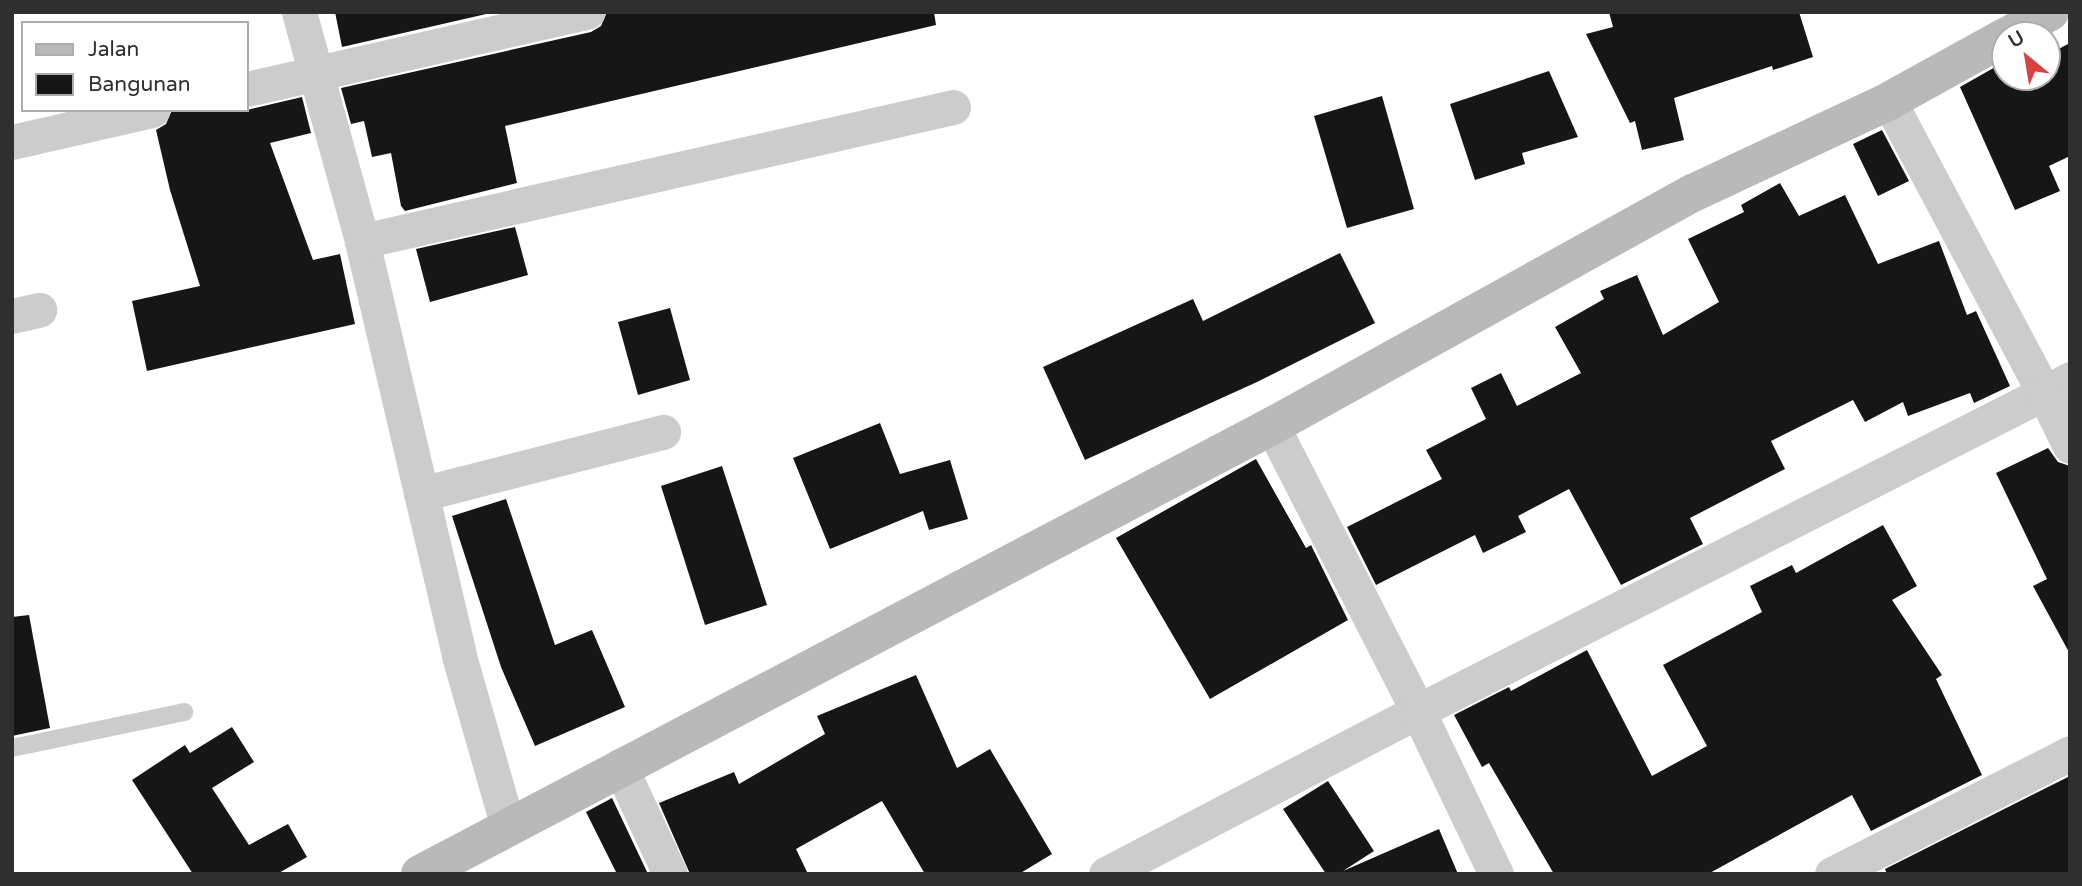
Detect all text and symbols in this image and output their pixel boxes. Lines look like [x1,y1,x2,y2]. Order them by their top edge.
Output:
legend [21,21,248,112]
north arrow [1991,21,2061,91]
text: U [2005,26,2028,53]
text: Jalan [88,37,139,62]
text: Bangunan [88,72,191,97]

